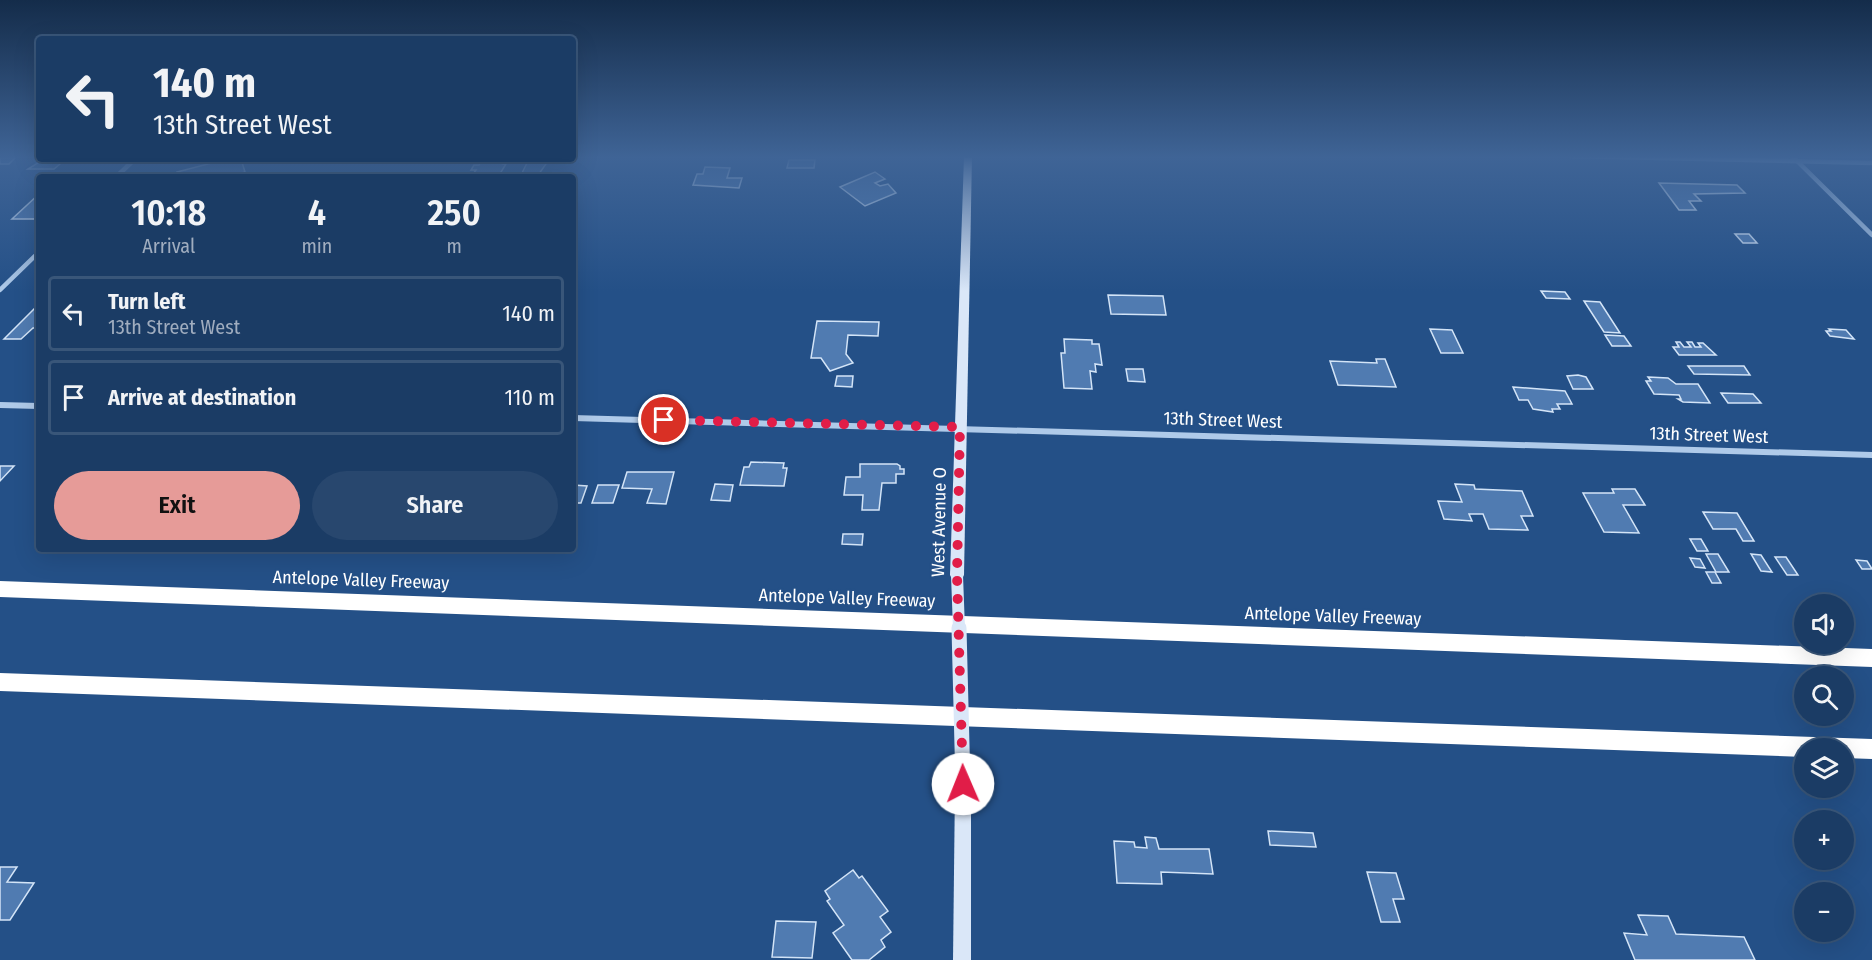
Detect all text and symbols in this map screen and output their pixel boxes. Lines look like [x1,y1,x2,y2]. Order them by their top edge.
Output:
text: 140 m [153,58,256,108]
icon: left [54,60,132,138]
text: 13th Street West [153,109,332,141]
text: 10:18 [131,191,206,235]
text: 4 [308,191,326,235]
text: 250 [428,191,481,235]
text: Arrival [142,234,195,258]
text: min [301,234,332,258]
text: m [446,234,462,258]
text: Turn left [108,288,186,315]
icon: left [57,297,90,330]
text: 140 m [502,300,555,327]
text: 13th Street West [108,315,240,339]
icon: arrive [57,381,90,414]
text: Arrive at destination [108,384,296,411]
text: 110 m [505,384,555,411]
pin [638,394,689,445]
icon: arrive [647,403,680,436]
street label: 13th Street West [1163,407,1283,433]
street label: 13th Street West [1649,422,1769,448]
street label: West Avenue O [927,467,951,577]
button: Exit [54,471,300,540]
button: Share [312,471,558,540]
street label: Antelope Valley Freeway [272,566,450,594]
street label: Antelope Valley Freeway [758,584,936,612]
map controls [1794,594,1854,942]
button: sound [1794,594,1854,654]
street label: Antelope Valley Freeway [1244,602,1422,630]
button: search [1794,666,1854,726]
button: layers [1794,738,1854,798]
position arrow [931,752,995,816]
button: + [1794,810,1854,870]
button: − [1794,882,1854,942]

